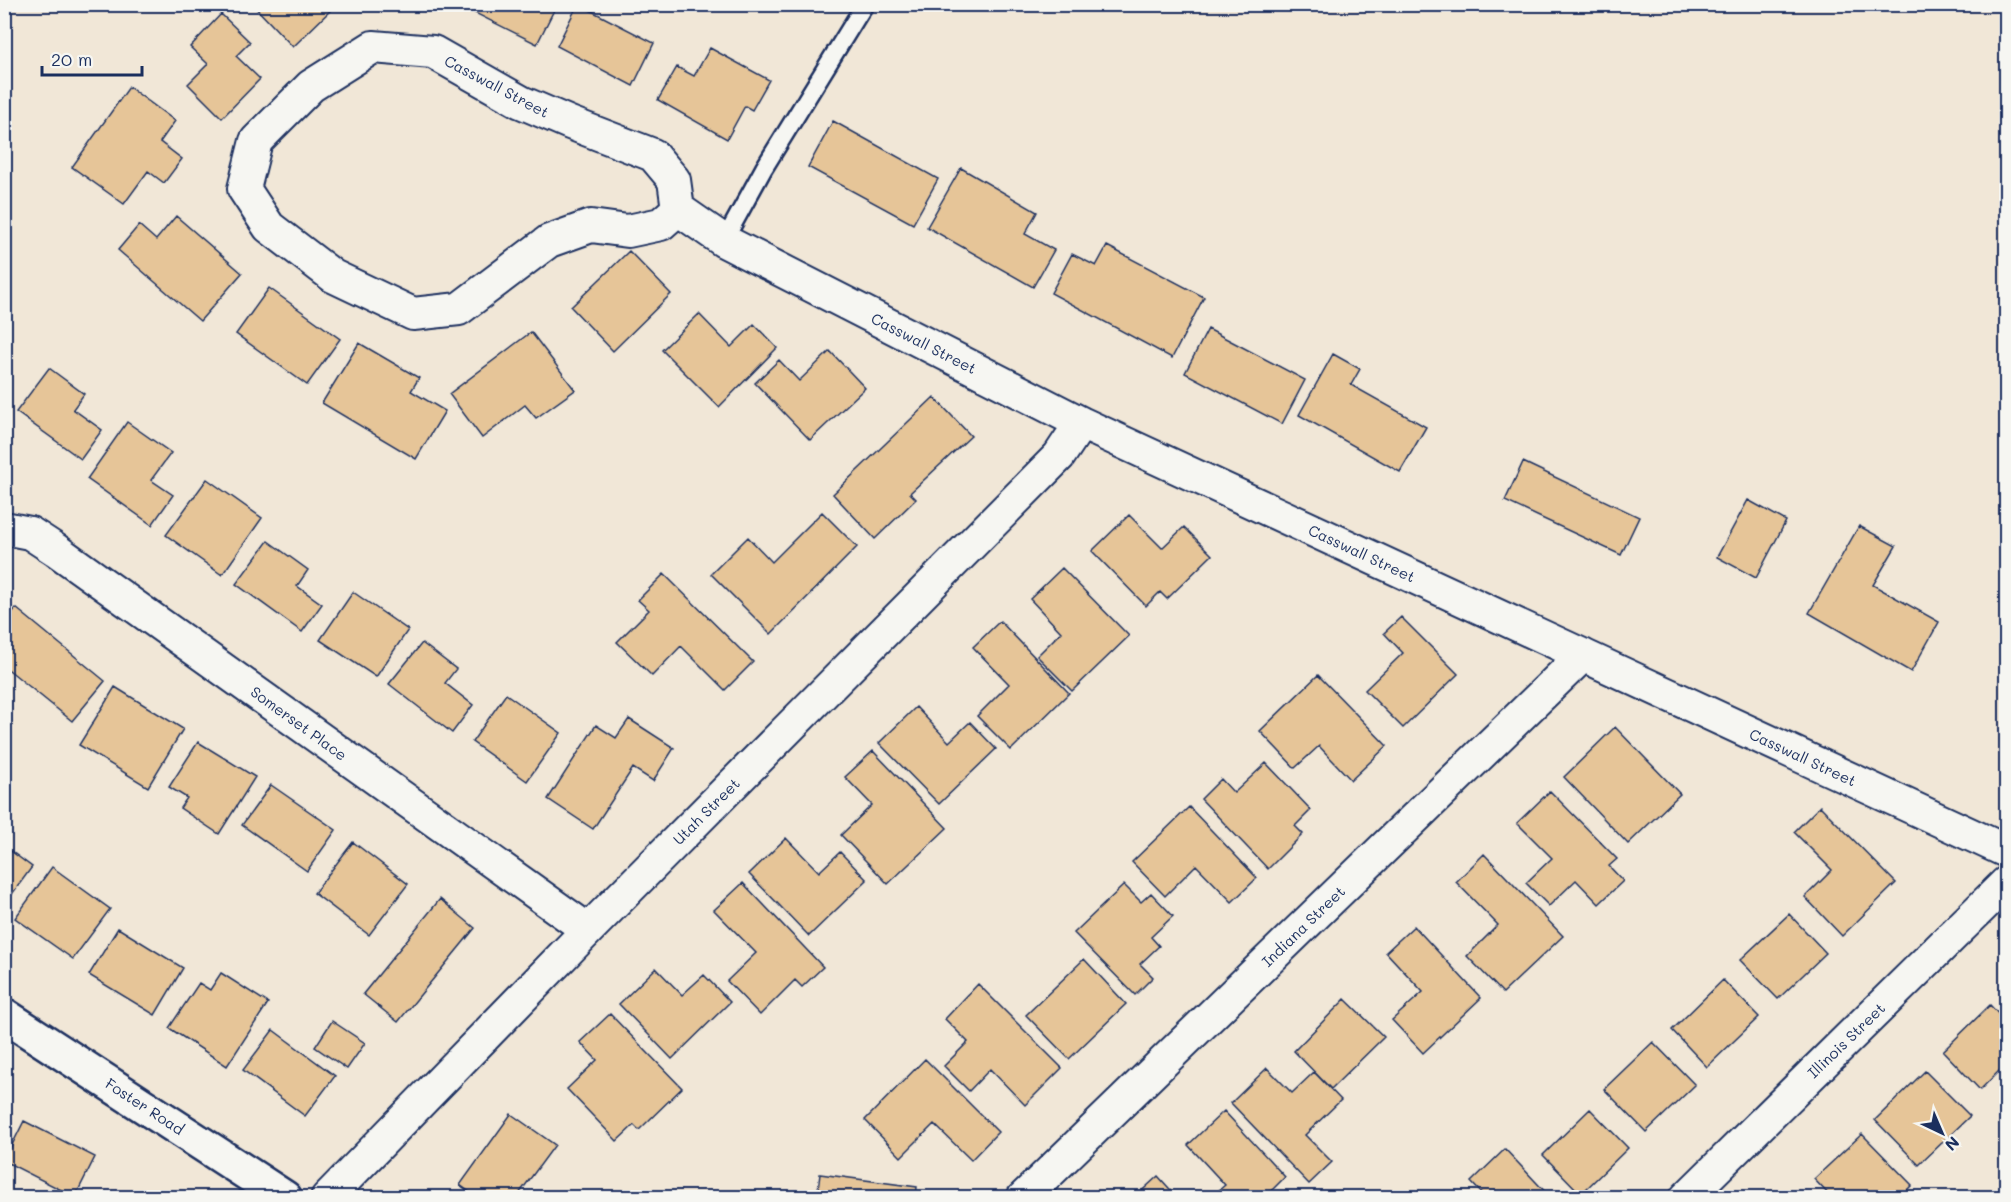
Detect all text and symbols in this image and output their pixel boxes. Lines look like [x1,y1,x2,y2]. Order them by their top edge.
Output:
scale bar [42,39,142,77]
text: 20 m [51,47,92,71]
street label: Casswall Street [441,50,553,122]
street label: Casswall Street [868,308,980,378]
street label: Casswall Street [1305,519,1419,587]
street label: Somerset Place [247,681,351,765]
street label: Casswall Street [1746,723,1860,791]
street label: Utah Street [668,773,744,849]
street label: Indiana Street [1257,881,1349,971]
street label: Illinois Street [1803,998,1889,1082]
street label: Foster Road [102,1073,188,1139]
north arrow [1912,1103,1972,1163]
text: N [1941,1132,1964,1156]

